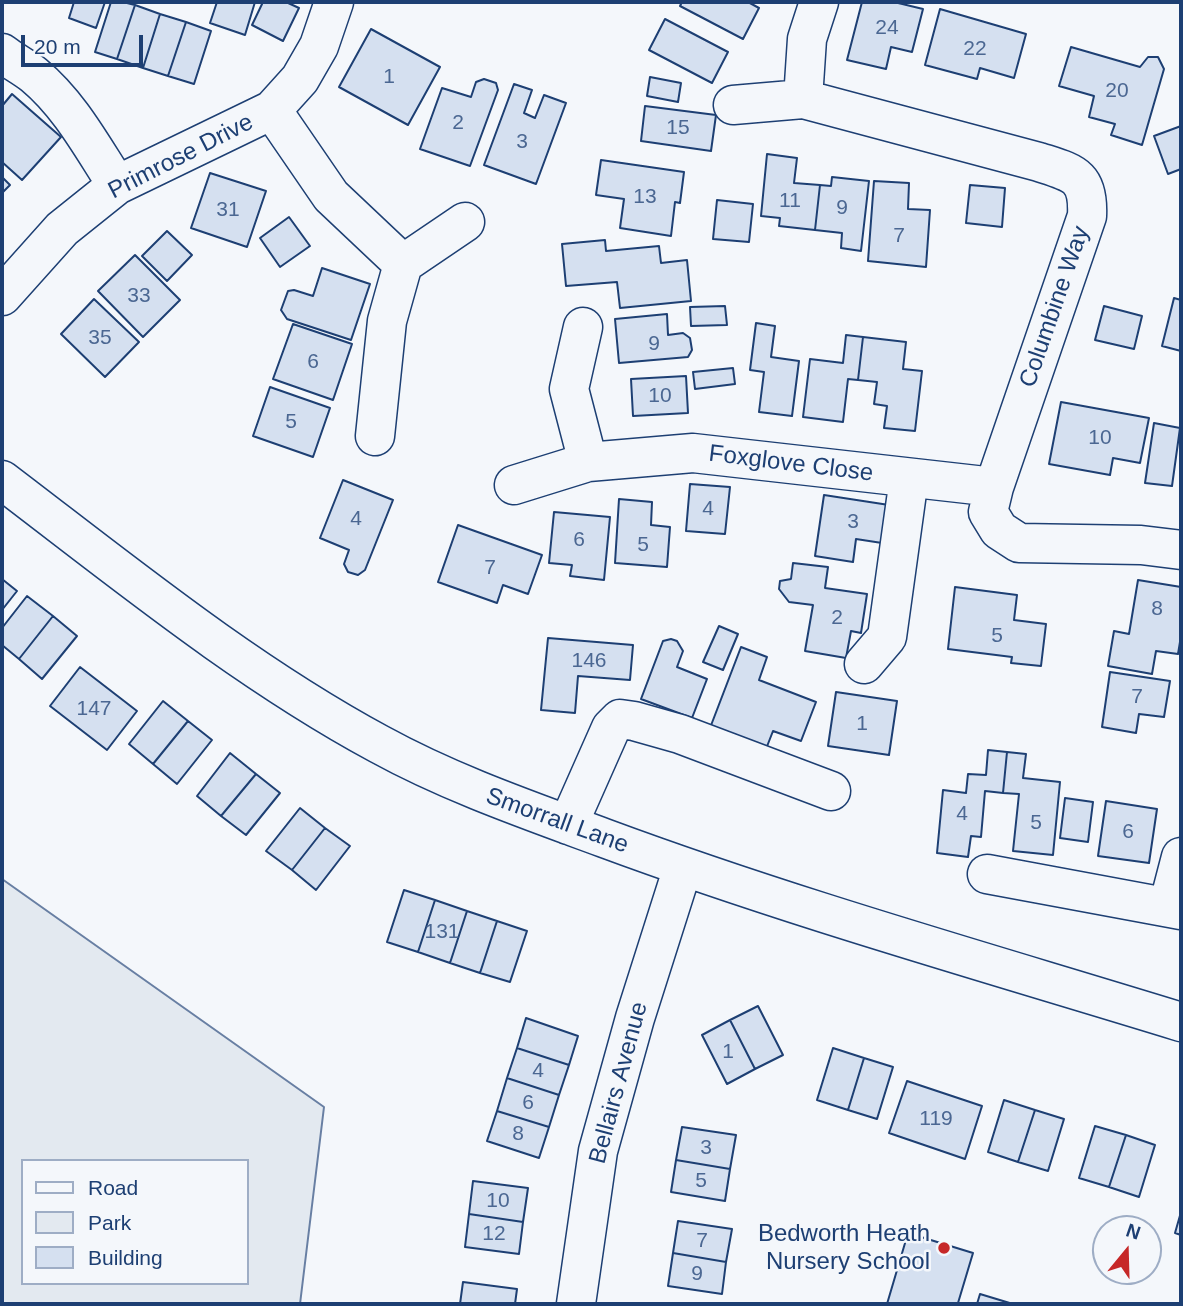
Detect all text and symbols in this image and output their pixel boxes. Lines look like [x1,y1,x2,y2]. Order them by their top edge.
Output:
house number: 24 [875,15,899,41]
scale bar [24,21,147,65]
text: 20 m [34,35,81,58]
house number: 22 [963,36,987,62]
house number: 1 [383,64,395,90]
house number: 20 [1105,78,1129,104]
street label: Primrose Drive [104,108,258,206]
house number: 2 [452,110,464,136]
house number: 15 [666,115,690,141]
house number: 3 [516,129,528,155]
house number: 13 [633,184,657,210]
house number: 11 [779,188,801,214]
house number: 9 [836,195,848,221]
house number: 31 [216,197,240,223]
house number: 7 [893,223,905,249]
street label: Columbine Way [1014,223,1096,391]
house number: 33 [127,283,151,309]
house number: 35 [88,325,112,351]
house number: 9 [648,331,660,357]
house number: 6 [307,349,319,375]
house number: 10 [648,383,672,409]
house number: 5 [285,409,297,435]
house number: 10 [1088,425,1112,451]
street label: Foxglove Close [707,440,875,488]
house number: 4 [702,496,714,522]
house number: 4 [350,506,362,532]
house number: 3 [847,509,859,535]
house number: 6 [573,527,585,553]
house number: 5 [637,532,649,558]
house number: 7 [484,555,496,581]
house number: 8 [1151,596,1163,622]
house number: 2 [831,605,843,631]
house number: 5 [991,623,1003,649]
house number: 146 [571,648,607,674]
house number: 7 [1131,684,1143,710]
house number: 147 [76,696,112,722]
house number: 1 [856,711,868,737]
street label: Smorrall Lane [482,782,632,860]
house number: 4 [956,801,968,827]
house number: 5 [1030,810,1042,836]
house number: 6 [1122,819,1134,845]
house number: 131 [424,919,460,945]
street label: Bellairs Avenue [584,999,654,1167]
house number: 1 [722,1039,734,1065]
house number: 4 [532,1058,544,1084]
house number: 6 [522,1090,534,1116]
house number: 119 [919,1106,953,1132]
house number: 8 [512,1121,524,1147]
house number: 3 [700,1135,712,1161]
legend [21,1159,248,1285]
house number: 5 [695,1168,707,1194]
text: Road [88,1176,138,1199]
house number: 10 [486,1188,510,1214]
text: Park [88,1211,131,1234]
north arrow [1092,1215,1162,1285]
text: N [1123,1219,1143,1244]
place label: Bedworth Heath Nursery School [758,1220,930,1276]
house number: 12 [482,1221,506,1247]
house number: 7 [696,1228,708,1254]
marker: Bedworth Heath Nursery School [936,1240,952,1256]
text: Building [88,1246,163,1269]
house number: 9 [691,1261,703,1287]

